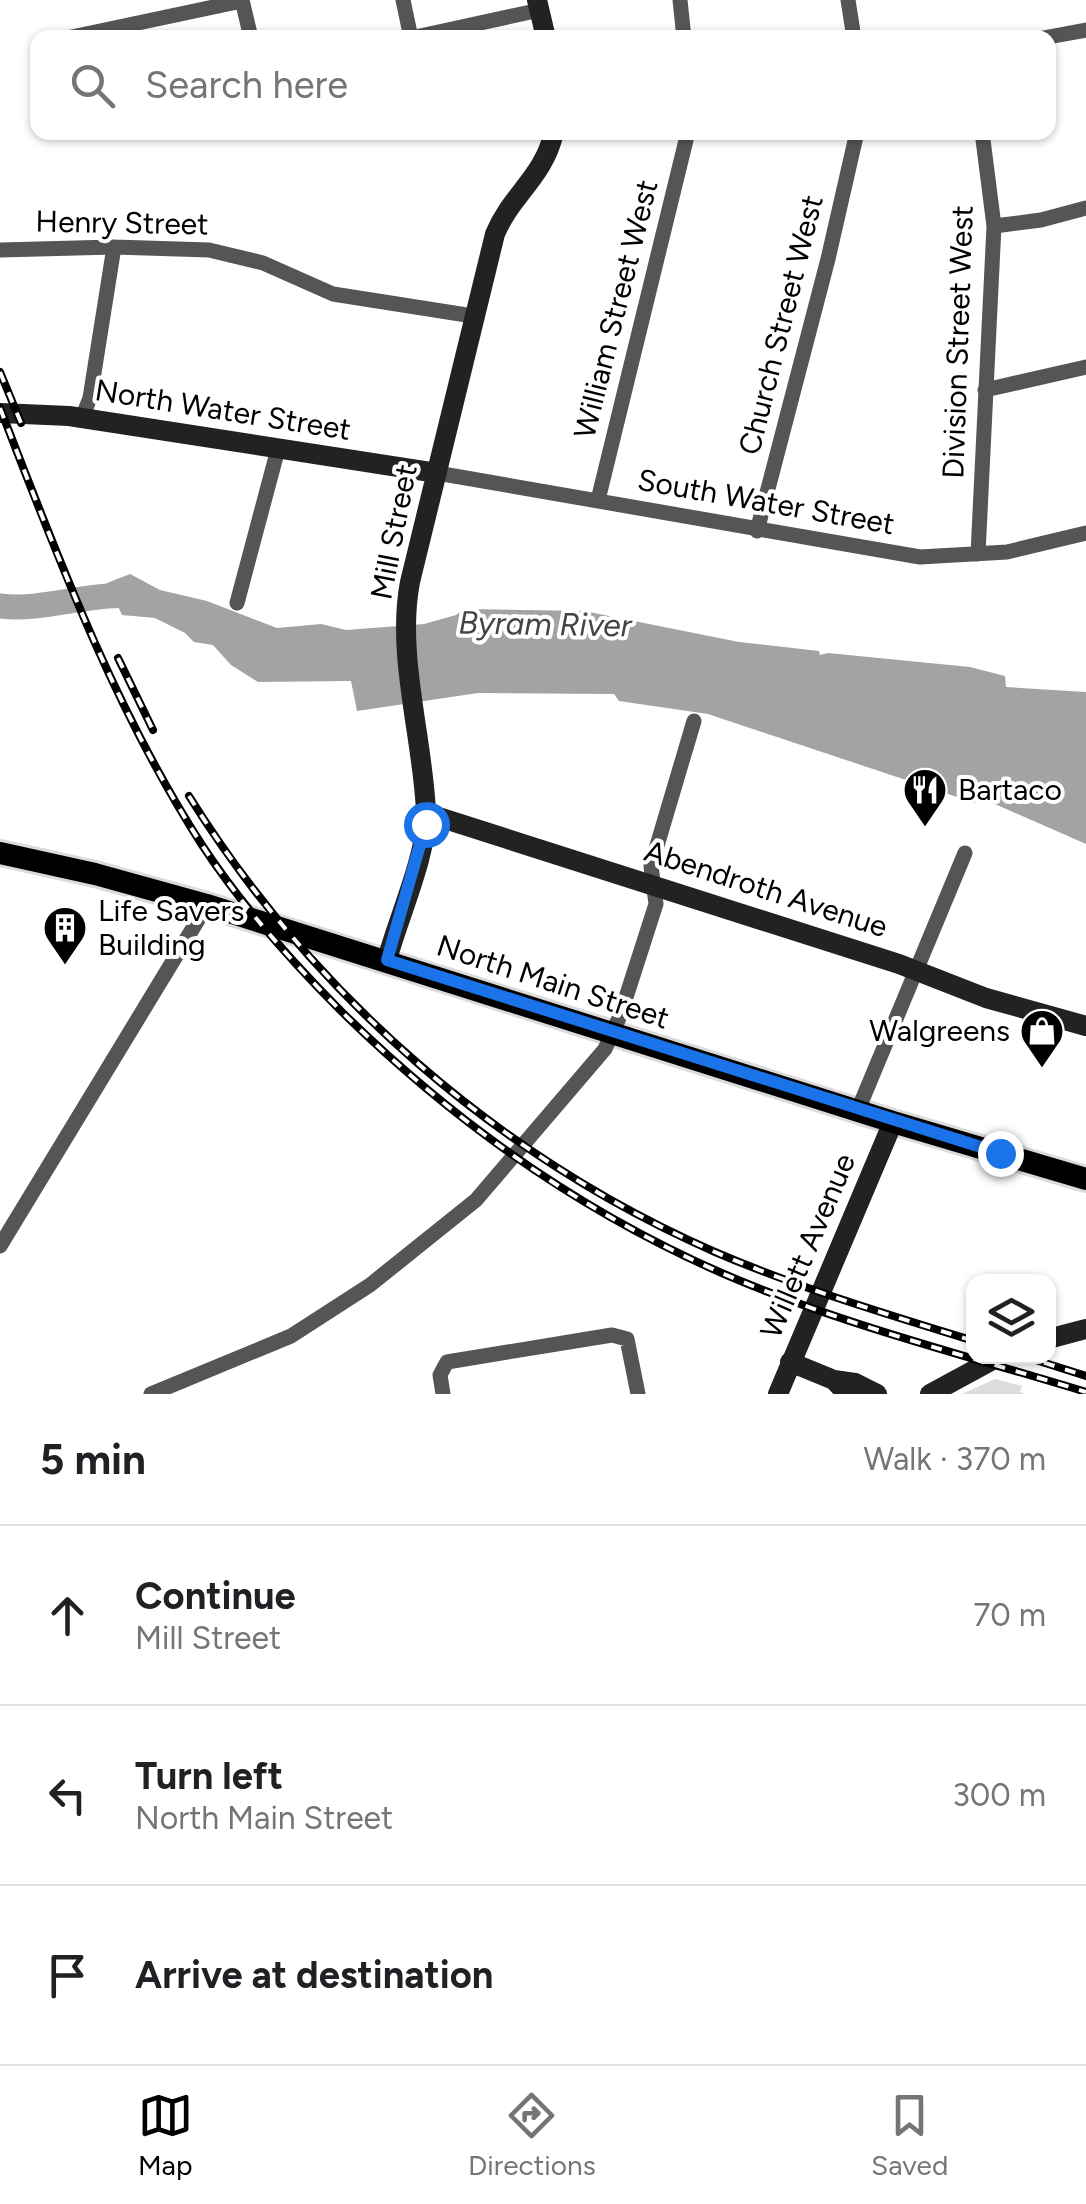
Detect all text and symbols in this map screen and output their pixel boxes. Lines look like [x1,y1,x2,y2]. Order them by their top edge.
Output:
search box [30,30,1056,140]
icon: search [65,58,120,113]
text: Search here [145,62,348,108]
street label: William Street West [566,176,666,442]
street label: Church Street West [730,191,831,459]
street label: Henry Street [35,202,209,243]
street label: Division Street West [934,205,981,479]
street label: North Water Street [93,371,354,448]
street label: Mill Street [362,461,425,603]
street label: South Water Street [635,461,897,542]
water label: Byram River [458,603,633,645]
restaurant icon: Bartaco [902,767,948,828]
place label: Bartaco [958,771,1062,808]
route start [404,802,450,848]
street label: Abendroth Avenue [640,832,892,945]
place label: Life Savers Building [98,892,245,963]
building icon: Life Savers Building [42,905,88,966]
street label: North Main Street [432,927,674,1037]
shop icon: Walgreens [1019,1008,1065,1069]
place label: Walgreens [869,1012,1010,1049]
route end [978,1131,1024,1177]
street label: Willett Avenue [752,1148,863,1344]
map controls [966,1274,1056,1364]
button: layers [966,1274,1056,1364]
text: 5 min [40,1434,146,1485]
text: Walk · 370 m [864,1440,1046,1478]
text: Continue [135,1573,296,1619]
icon: ahead [40,1588,95,1643]
text: 70 m [973,1596,1046,1634]
text: Mill Street [135,1619,281,1657]
text: Turn left [135,1753,283,1799]
icon: left [40,1768,95,1823]
text: 300 m [952,1776,1046,1814]
text: North Main Street [135,1799,393,1837]
icon: arrive [40,1948,95,2003]
text: Arrive at destination [135,1952,493,1998]
tab: Map [138,2088,193,2182]
tab: Directions [468,2088,596,2182]
tab: Saved [871,2088,948,2182]

